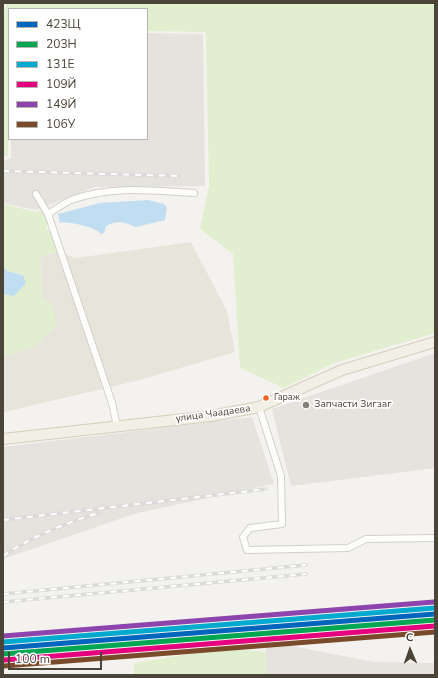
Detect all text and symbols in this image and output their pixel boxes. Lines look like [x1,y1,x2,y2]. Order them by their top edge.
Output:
legend [8,8,148,140]
text: 423Щ [46,16,81,32]
text: 203Н [46,36,77,52]
text: 131Е [46,56,75,72]
text: 109Й [46,76,76,92]
text: 149Й [46,96,76,112]
text: 106У [46,116,75,132]
marker: Гараж [261,393,271,403]
place label: Гараж [274,393,300,403]
place label: Запчасти Зигзаг [314,399,392,411]
marker: Запчасти Зигзаг [301,400,311,410]
street label: улица Чаадаева [175,403,251,425]
north arrow [390,630,430,670]
text: С [406,630,414,645]
scale bar [10,644,104,670]
text: 100 m [15,651,50,667]

